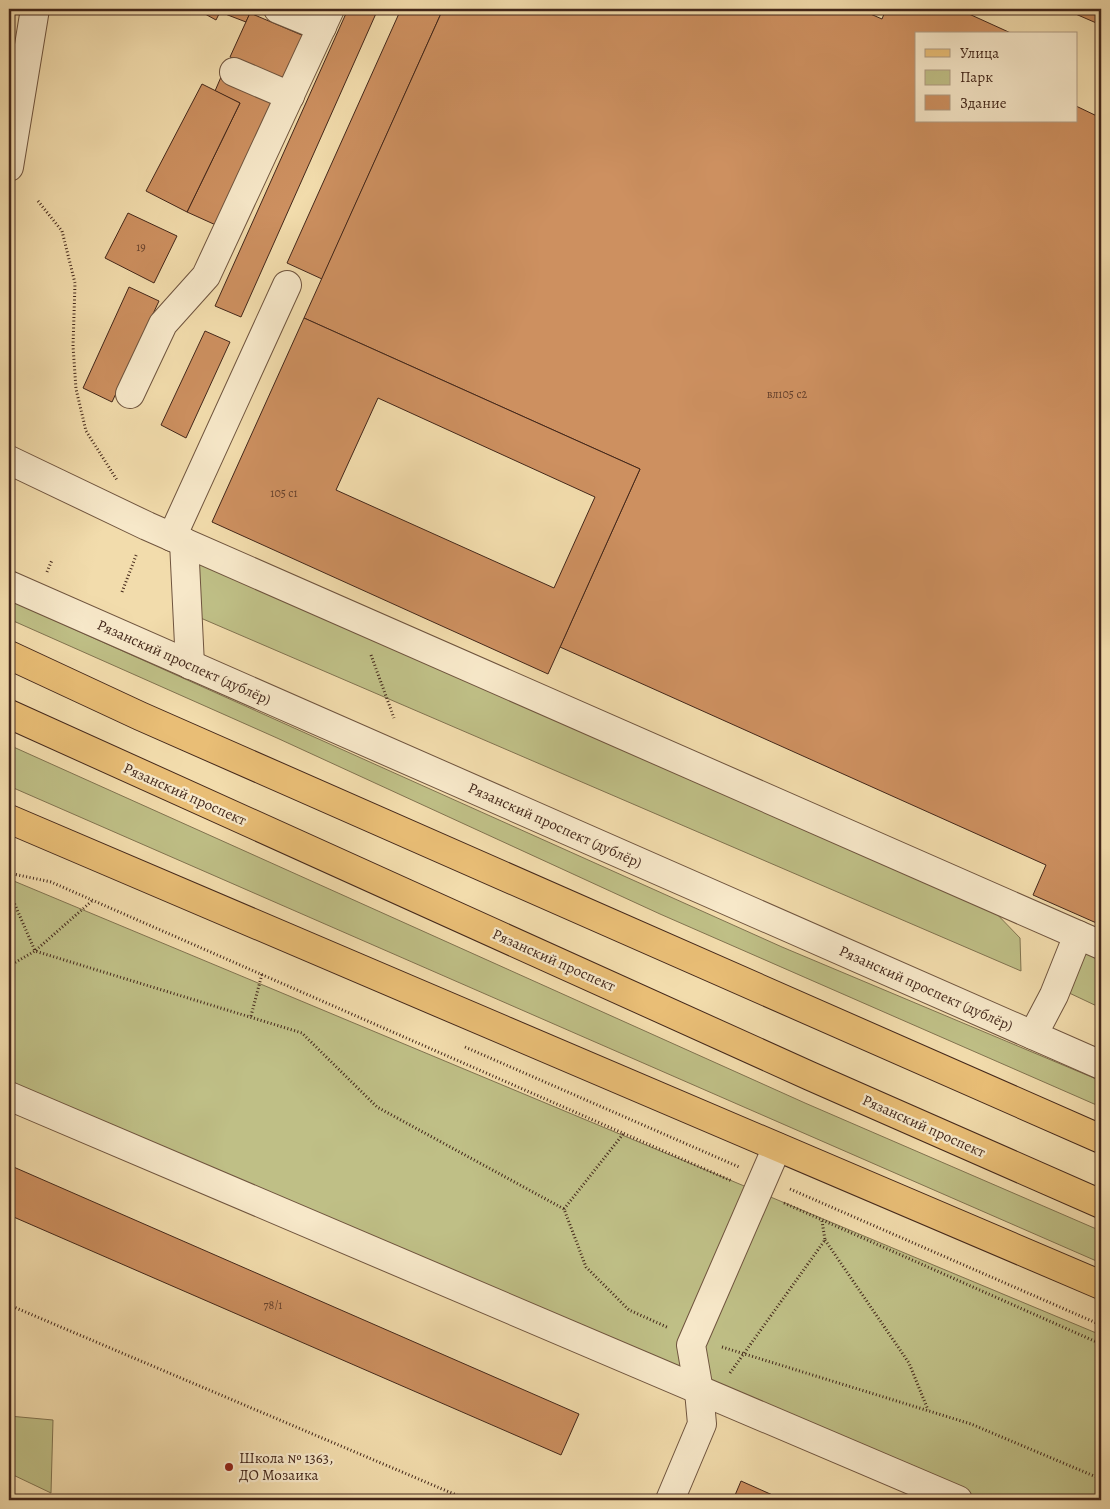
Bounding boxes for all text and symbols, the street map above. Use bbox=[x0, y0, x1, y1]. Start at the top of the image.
legend bbox=[915, 32, 1078, 122]
text: Улица bbox=[960, 43, 999, 63]
text: Парк bbox=[960, 67, 993, 87]
text: Здание bbox=[960, 93, 1007, 113]
house number: 19 bbox=[136, 239, 146, 255]
house number: вл105 с2 bbox=[767, 386, 808, 402]
house number: 105 с1 bbox=[270, 485, 298, 501]
street label: Рязанский проспект (дублёр) bbox=[94, 615, 274, 709]
street label: Рязанский проспект bbox=[120, 758, 250, 830]
street label: Рязанский проспект (дублёр) bbox=[465, 778, 645, 872]
street label: Рязанский проспект bbox=[489, 924, 619, 996]
street label: Рязанский проспект (дублёр) bbox=[836, 941, 1016, 1035]
street label: Рязанский проспект bbox=[859, 1090, 989, 1162]
house number: 78/1 bbox=[264, 1297, 282, 1313]
place label: Школа № 1363, ДО Мозаика bbox=[239, 1448, 333, 1485]
marker: Школа № 1363, ДО Мозаика bbox=[223, 1461, 235, 1473]

